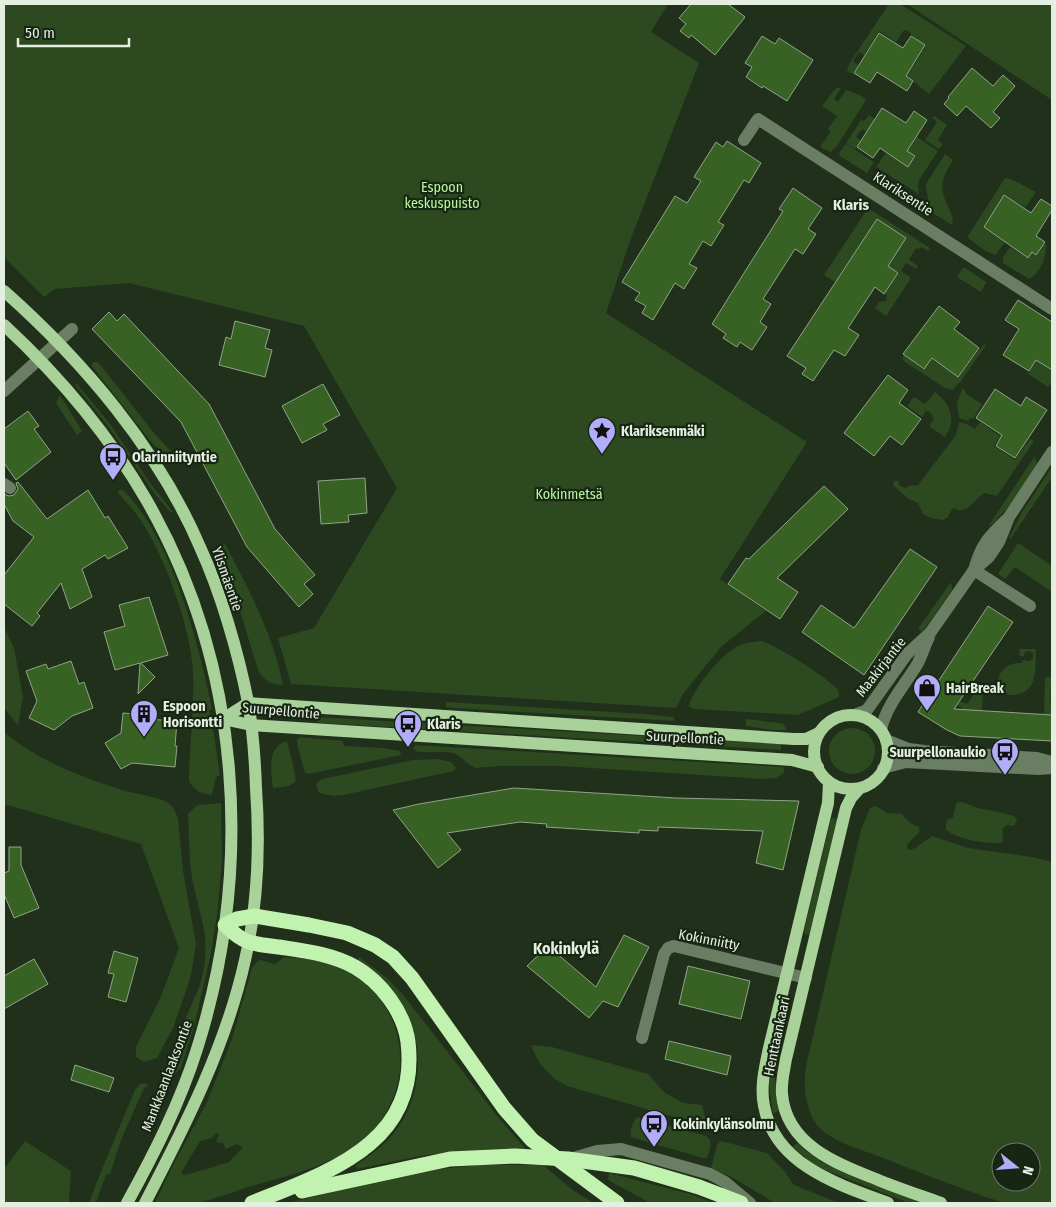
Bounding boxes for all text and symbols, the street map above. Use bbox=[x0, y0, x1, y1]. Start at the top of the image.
scale bar bbox=[18, 15, 129, 47]
text: 50 m bbox=[25, 24, 55, 42]
street label: Klariksentie bbox=[870, 168, 936, 220]
park label: Espoon keskuspuisto bbox=[404, 179, 480, 212]
district label: Klaris bbox=[833, 196, 869, 214]
place icon: Klariksenmäki bbox=[587, 416, 617, 455]
place label: Klariksenmäki bbox=[621, 423, 705, 440]
bus stop icon: Olarinniityntie bbox=[98, 442, 128, 481]
place label: Olarinniityntie bbox=[132, 449, 217, 466]
park label: Kokinmetsä bbox=[535, 486, 603, 503]
street label: Ylismäentie bbox=[208, 545, 246, 614]
street label: Maakirjantie bbox=[852, 634, 910, 700]
shop icon: HairBreak bbox=[912, 673, 942, 712]
place label: HairBreak bbox=[946, 680, 1005, 697]
place label: Espoon Horisontti bbox=[163, 698, 222, 731]
building icon: Espoon Horisontti bbox=[129, 699, 159, 738]
street label: Suurpellontie bbox=[241, 699, 321, 723]
bus stop icon: Klaris bbox=[393, 709, 423, 748]
place label: Klaris bbox=[427, 716, 461, 733]
street label: Suurpellontie bbox=[646, 727, 724, 749]
bus stop icon: Suurpellonaukio bbox=[990, 737, 1020, 776]
place label: Suurpellonaukio bbox=[890, 744, 987, 761]
street label: Kokinniitty bbox=[677, 926, 742, 954]
district label: Kokinkylä bbox=[533, 939, 599, 958]
street label: Henttaankaari bbox=[760, 994, 794, 1078]
street label: Mankkaanlaaksontie bbox=[138, 1018, 196, 1134]
bus stop icon: Kokinkylänsolmu bbox=[639, 1109, 669, 1148]
place label: Kokinkylänsolmu bbox=[673, 1116, 774, 1133]
north arrow bbox=[991, 1142, 1041, 1192]
text: N bbox=[1019, 1164, 1037, 1177]

